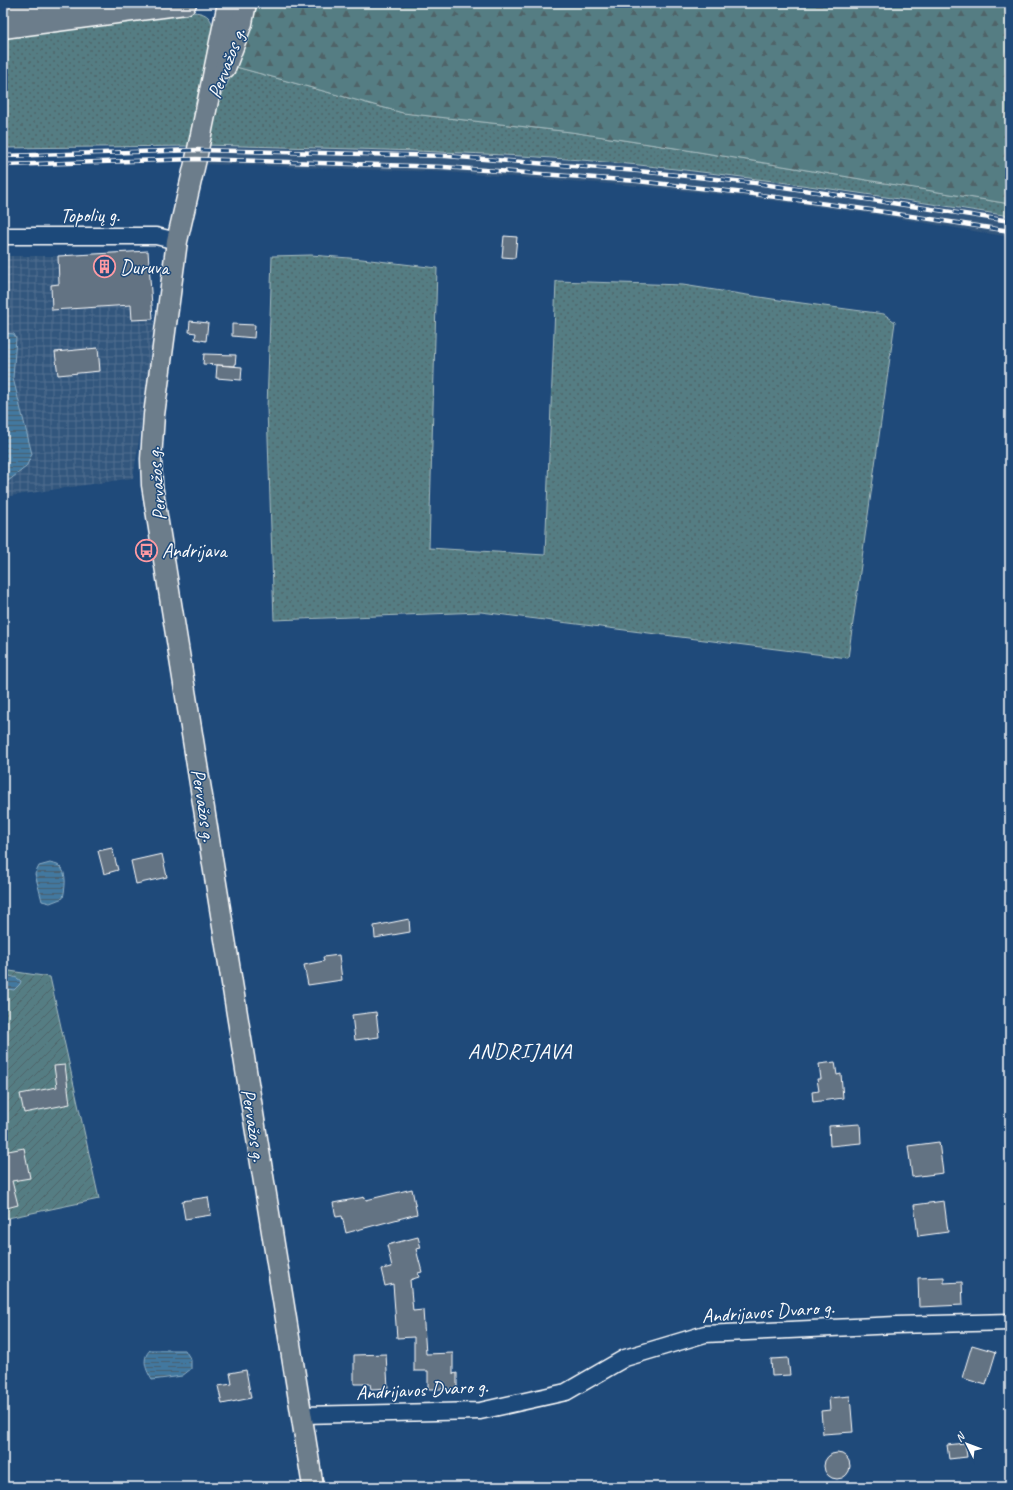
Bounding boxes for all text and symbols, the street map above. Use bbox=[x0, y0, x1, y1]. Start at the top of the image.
street label: Pervažos g. bbox=[202, 24, 251, 102]
street label: Topolių g. bbox=[60, 203, 120, 228]
building icon: Duruva bbox=[91, 254, 117, 280]
place label: Duruva bbox=[120, 255, 170, 280]
street label: Pervažos g. bbox=[141, 446, 172, 522]
bus stop icon: Andrijava bbox=[133, 537, 159, 563]
place label: Andrijava bbox=[162, 538, 228, 563]
street label: Pervažos g. bbox=[185, 767, 222, 843]
district label: ANDRIJAVA bbox=[468, 1037, 572, 1065]
street label: Pervažos g. bbox=[235, 1087, 272, 1163]
street label: Andrijavos Dvaro g. bbox=[701, 1294, 835, 1329]
street label: Andrijavos Dvaro g. bbox=[355, 1374, 489, 1405]
north arrow bbox=[947, 1424, 987, 1464]
text: N bbox=[952, 1428, 969, 1445]

